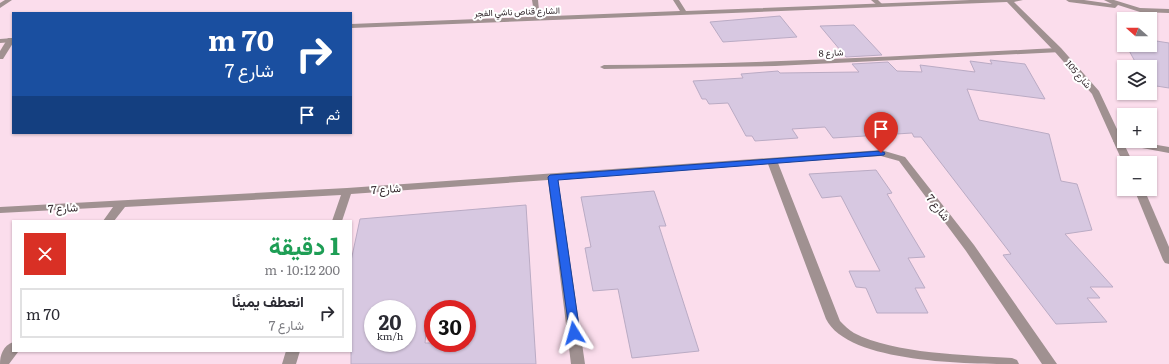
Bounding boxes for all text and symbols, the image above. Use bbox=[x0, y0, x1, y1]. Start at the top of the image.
street label: الشارع قناص ناشي الفجر bbox=[473, 3, 560, 21]
north arrow bbox=[1117, 12, 1157, 52]
map controls bbox=[1117, 12, 1157, 196]
text: 70 m bbox=[208, 18, 274, 60]
icon: right bbox=[288, 28, 340, 80]
street label: شارع 8 bbox=[818, 44, 844, 60]
text: شارع 7 bbox=[225, 56, 274, 83]
street label: شارع 105 bbox=[1063, 57, 1095, 91]
button: layers bbox=[1117, 60, 1157, 100]
text: ثم bbox=[326, 102, 340, 125]
icon: arrive bbox=[296, 104, 318, 126]
button: + bbox=[1117, 108, 1157, 148]
pin bbox=[864, 112, 898, 153]
icon: arrive bbox=[870, 118, 892, 140]
button: − bbox=[1117, 156, 1157, 196]
street label: شارع 7 bbox=[371, 179, 402, 198]
street label: شارع 7 bbox=[923, 190, 955, 225]
street label: شارع 7 bbox=[48, 198, 79, 217]
text: 1 دقيقة bbox=[269, 227, 340, 262]
button: close bbox=[24, 233, 66, 275]
text: 200 m · 10:12 bbox=[265, 260, 340, 279]
text: انعطف يمينًا bbox=[232, 289, 304, 312]
speed limit sign: 30 bbox=[424, 300, 476, 352]
text: 70 m bbox=[26, 302, 60, 325]
icon: right bbox=[316, 302, 338, 324]
text: 20 bbox=[378, 306, 402, 336]
position arrow bbox=[553, 312, 595, 354]
text: شارع 7 bbox=[269, 315, 304, 334]
text: km/h bbox=[377, 328, 403, 343]

